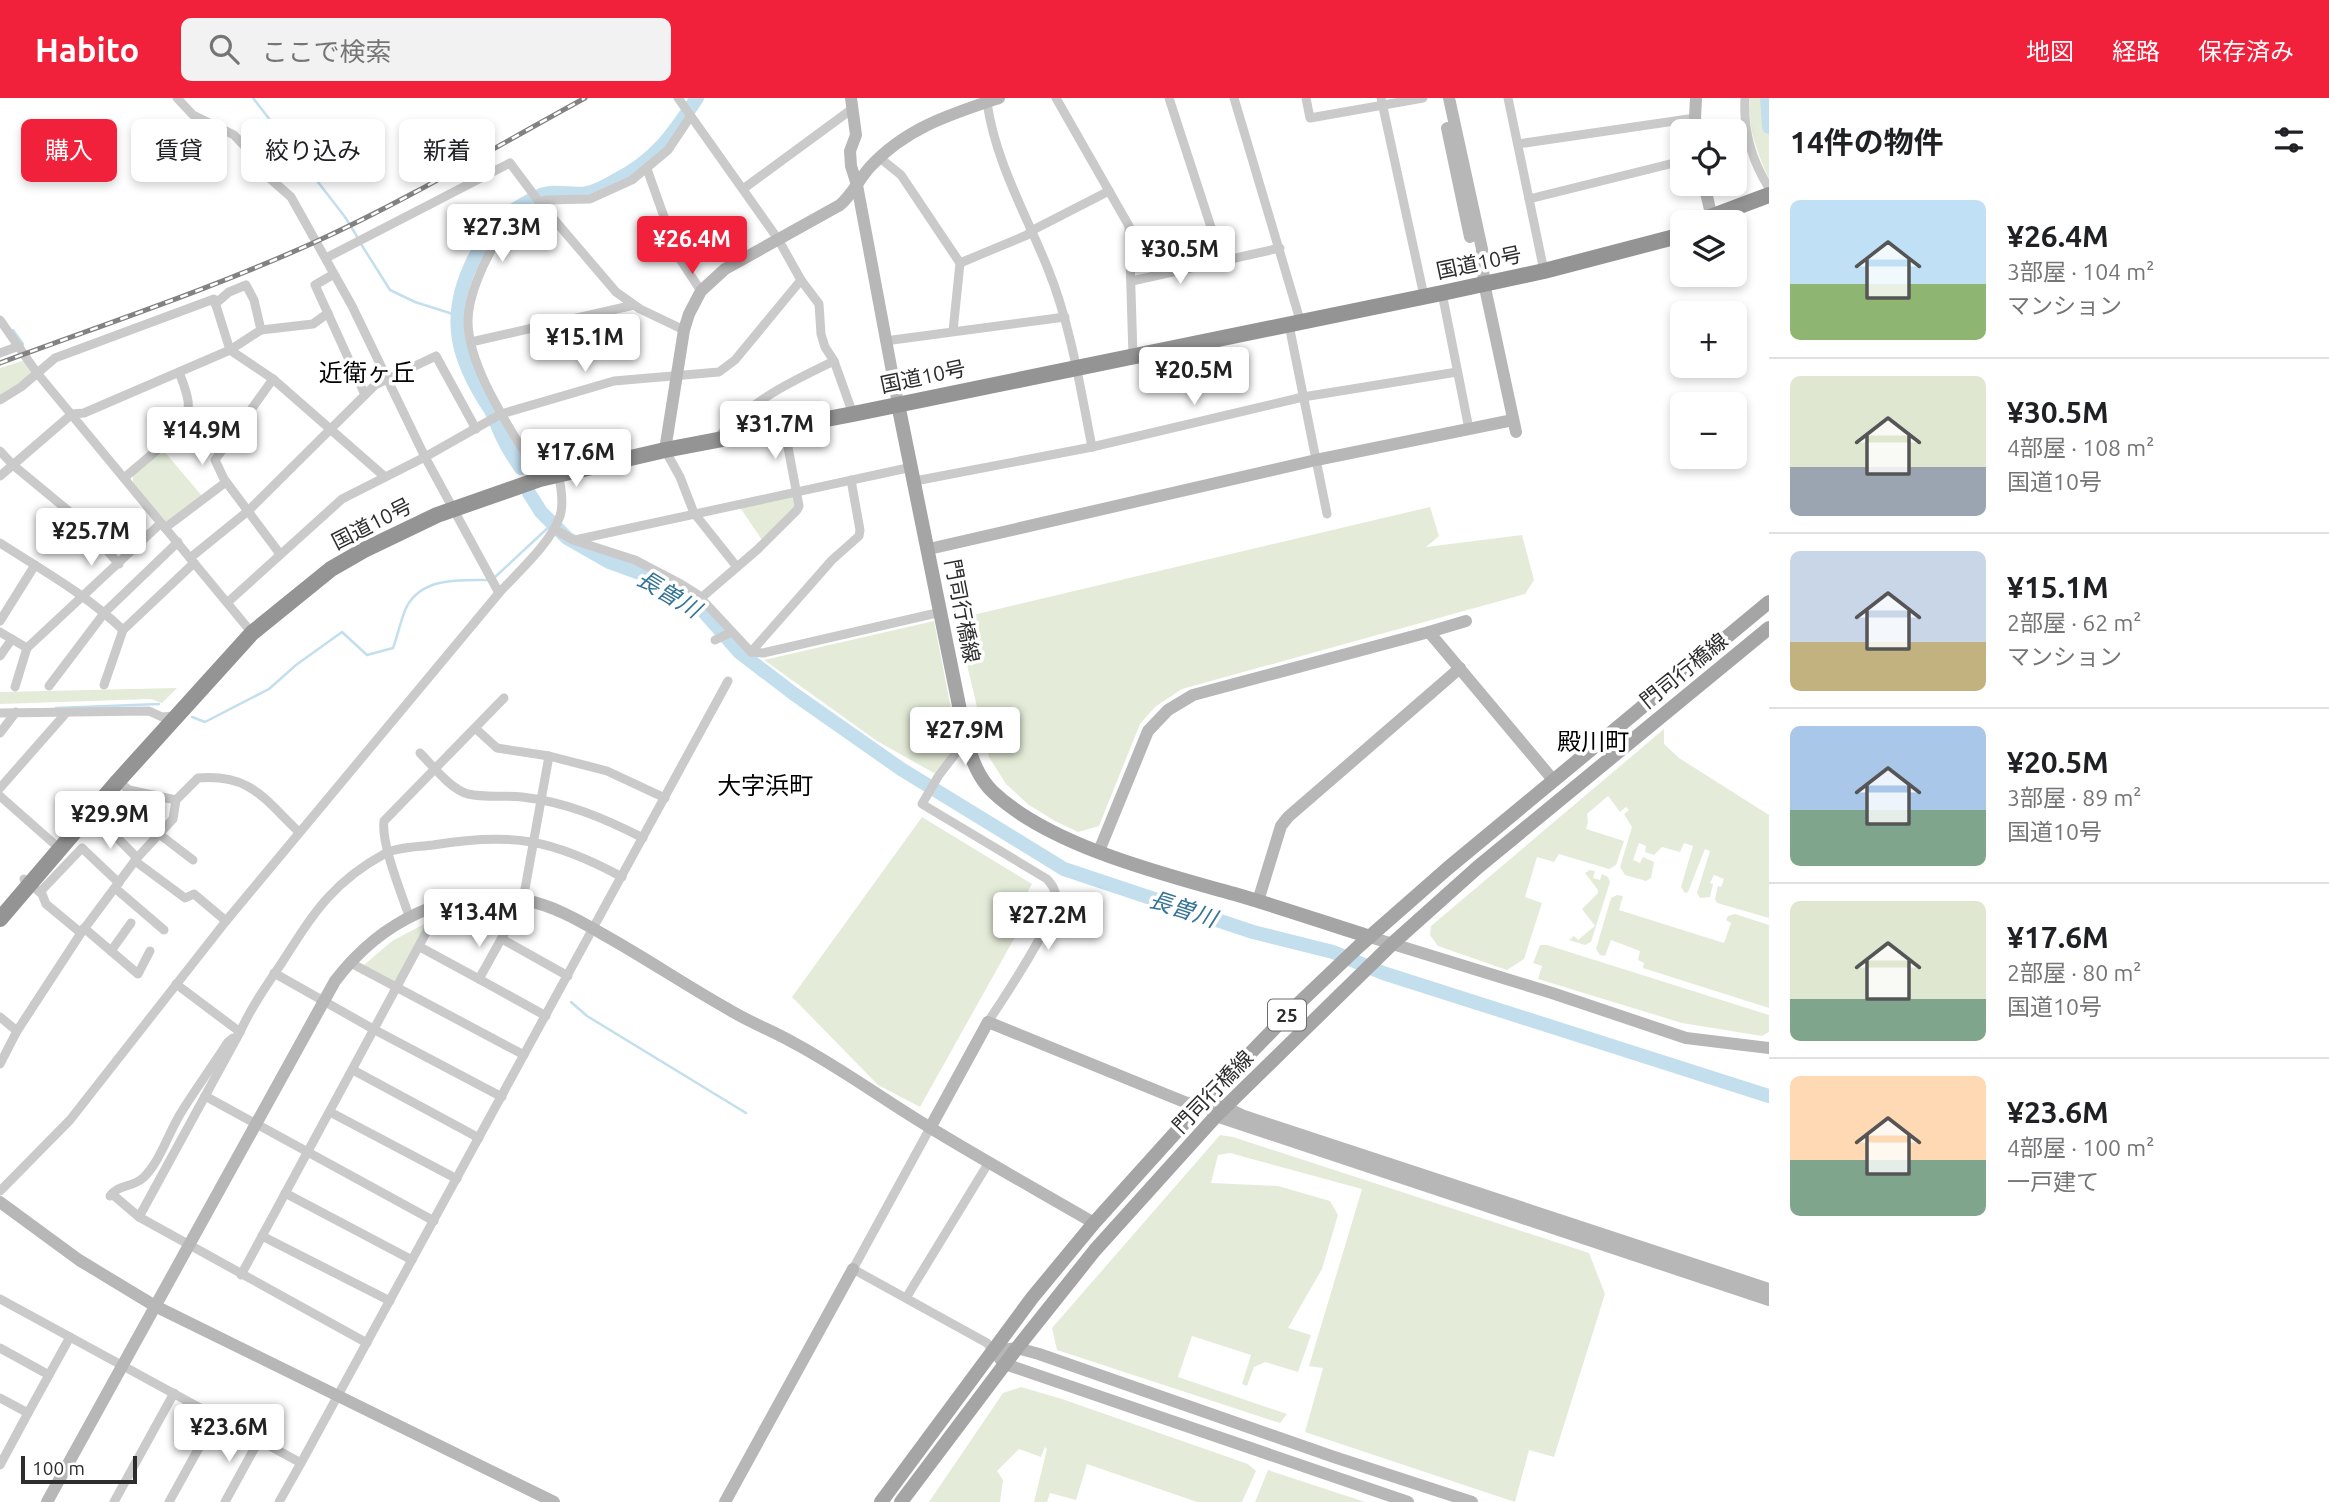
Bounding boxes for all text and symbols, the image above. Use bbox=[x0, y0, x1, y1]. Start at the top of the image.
search box bbox=[181, 18, 671, 81]
icon: search bbox=[205, 30, 243, 68]
text: Habito bbox=[35, 31, 139, 68]
text: ここで検索 bbox=[261, 37, 391, 66]
text: 地図 bbox=[2026, 38, 2074, 65]
text: 経路 bbox=[2112, 38, 2160, 65]
text: 保存済み bbox=[2198, 38, 2294, 65]
chip: 購入 bbox=[21, 119, 117, 182]
chip: 賃貸 bbox=[131, 119, 227, 182]
chip: 絞り込み bbox=[241, 119, 385, 182]
chip: 新着 bbox=[399, 119, 495, 182]
map controls bbox=[1670, 119, 1747, 469]
button: locate bbox=[1670, 119, 1747, 196]
icon: filters bbox=[2270, 121, 2308, 159]
text: 14件の物件 bbox=[1790, 125, 1944, 159]
pin: ¥27.3M bbox=[445, 204, 559, 264]
button: layers bbox=[1670, 210, 1747, 287]
text: ¥27.3M bbox=[463, 214, 541, 239]
pin: ¥26.4M bbox=[635, 216, 749, 276]
text: ¥26.4M bbox=[2007, 219, 2109, 253]
text: ¥26.4M bbox=[653, 226, 731, 251]
pin: ¥30.5M bbox=[1123, 226, 1237, 286]
icon: home bbox=[1846, 228, 1930, 312]
text: ¥30.5M bbox=[1141, 236, 1219, 261]
street label: 国道10号 bbox=[1434, 241, 1524, 283]
text: 3部屋 · 104 m² bbox=[2007, 259, 2154, 284]
text: マンション bbox=[2007, 293, 2122, 318]
button: + bbox=[1670, 301, 1747, 378]
pin: ¥15.1M bbox=[528, 314, 642, 374]
text: ¥15.1M bbox=[546, 324, 624, 349]
pin: ¥20.5M bbox=[1137, 348, 1251, 407]
street label: 国道10号 bbox=[878, 355, 968, 397]
text: ¥20.5M bbox=[1155, 357, 1233, 382]
district label: 近衛ヶ丘 bbox=[319, 359, 415, 386]
button: − bbox=[1670, 392, 1747, 469]
text: ¥30.5M bbox=[2007, 395, 2109, 429]
pin: ¥31.7M bbox=[718, 402, 832, 461]
icon: home bbox=[1846, 404, 1930, 488]
pin: ¥14.9M bbox=[145, 408, 259, 467]
text: ¥31.7M bbox=[736, 411, 814, 436]
text: ¥14.9M bbox=[163, 417, 241, 442]
pin: ¥17.6M bbox=[519, 430, 633, 489]
text: 4部屋 · 108 m² bbox=[2007, 435, 2154, 460]
text: ¥17.6M bbox=[537, 439, 615, 464]
text: 国道10号 bbox=[2007, 469, 2102, 494]
street label: 国道10号 bbox=[327, 493, 416, 553]
pin: ¥25.7M bbox=[34, 508, 148, 568]
text: ¥25.7M bbox=[52, 518, 130, 543]
street label: 門司行橋線 bbox=[941, 557, 985, 665]
water label: 長曽川 bbox=[633, 565, 708, 624]
text: ¥15.1M bbox=[2007, 570, 2109, 604]
icon: home bbox=[1846, 579, 1930, 663]
text: 2部屋 · 62 m² bbox=[2007, 610, 2141, 635]
street label: 門司行橋線 bbox=[1635, 628, 1732, 713]
text: マンション bbox=[2007, 644, 2122, 669]
pin: ¥27.9M bbox=[908, 708, 1022, 767]
text: ¥27.9M bbox=[926, 717, 1004, 742]
district label: 殿川町 bbox=[1557, 728, 1629, 755]
text: ¥20.5M bbox=[2007, 745, 2109, 779]
icon: home bbox=[1846, 754, 1930, 838]
district label: 大字浜町 bbox=[717, 772, 813, 799]
text: 3部屋 · 89 m² bbox=[2007, 785, 2141, 810]
pin: ¥29.9M bbox=[53, 792, 167, 851]
text: ¥29.9M bbox=[71, 801, 149, 826]
text: 国道10号 bbox=[2007, 819, 2102, 844]
water label: 長曽川 bbox=[1146, 886, 1223, 932]
pin: ¥13.4M bbox=[422, 890, 536, 949]
pin: ¥27.2M bbox=[991, 892, 1105, 952]
text: ¥13.4M bbox=[440, 899, 518, 924]
text: ¥27.2M bbox=[1009, 902, 1087, 927]
text: ¥17.6M bbox=[2007, 920, 2109, 954]
icon: home bbox=[1846, 929, 1930, 1013]
text: 2部屋 · 80 m² bbox=[2007, 960, 2141, 985]
text: 国道10号 bbox=[2007, 994, 2102, 1019]
road number: 25 bbox=[1268, 1000, 1306, 1030]
street label: 門司行橋線 bbox=[1167, 1045, 1257, 1137]
text: ¥23.6M bbox=[2007, 1095, 2109, 1129]
icon: home bbox=[1846, 1104, 1930, 1188]
text: 4部屋 · 100 m² bbox=[2007, 1135, 2154, 1160]
text: 一戸建て bbox=[2007, 1169, 2099, 1194]
pin: ¥23.6M bbox=[172, 1404, 286, 1464]
text: ¥23.6M bbox=[190, 1414, 268, 1439]
scale bar bbox=[21, 1453, 136, 1485]
text: 100 m bbox=[32, 1457, 85, 1479]

